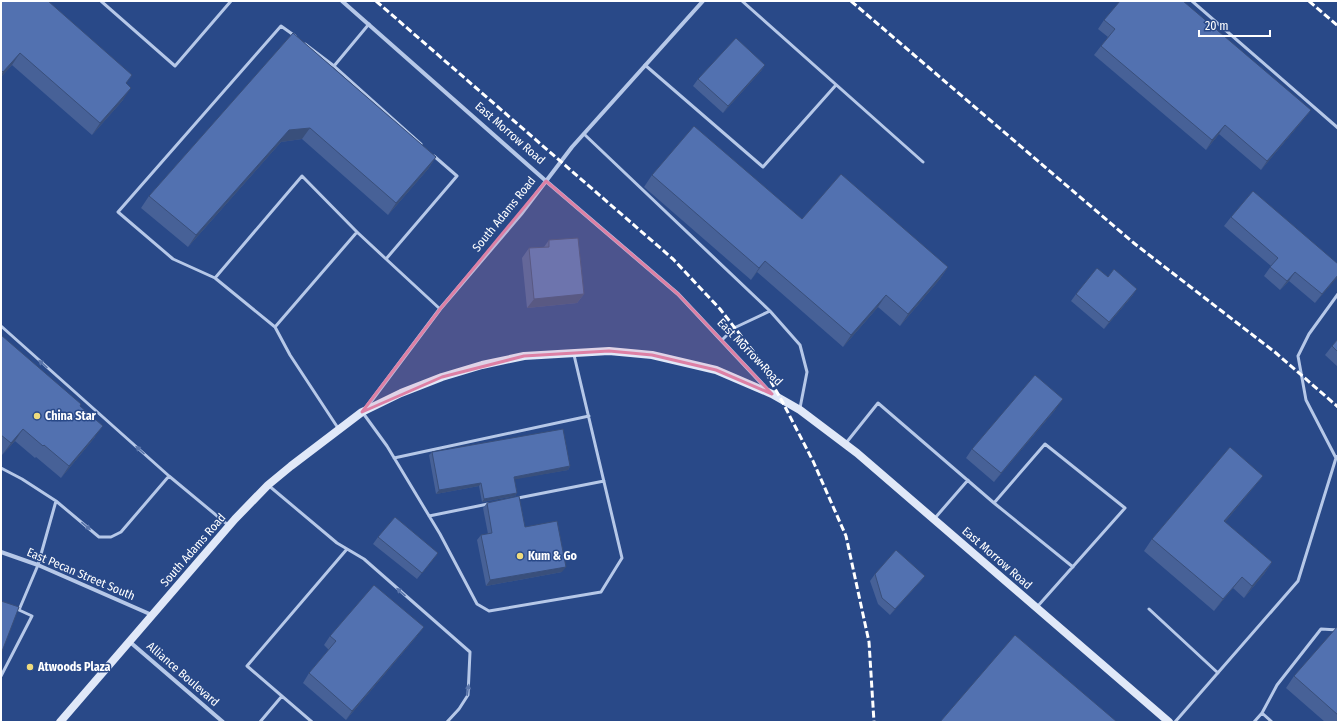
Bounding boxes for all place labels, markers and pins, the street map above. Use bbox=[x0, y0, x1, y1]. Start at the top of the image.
place label: China Star bbox=[45, 409, 97, 423]
marker: China Star bbox=[32, 411, 42, 421]
place label: Kum & Go bbox=[528, 549, 578, 563]
marker: Kum & Go bbox=[515, 551, 525, 561]
place label: Atwoods Plaza bbox=[37, 660, 111, 674]
marker: Atwoods Plaza bbox=[25, 662, 35, 672]

